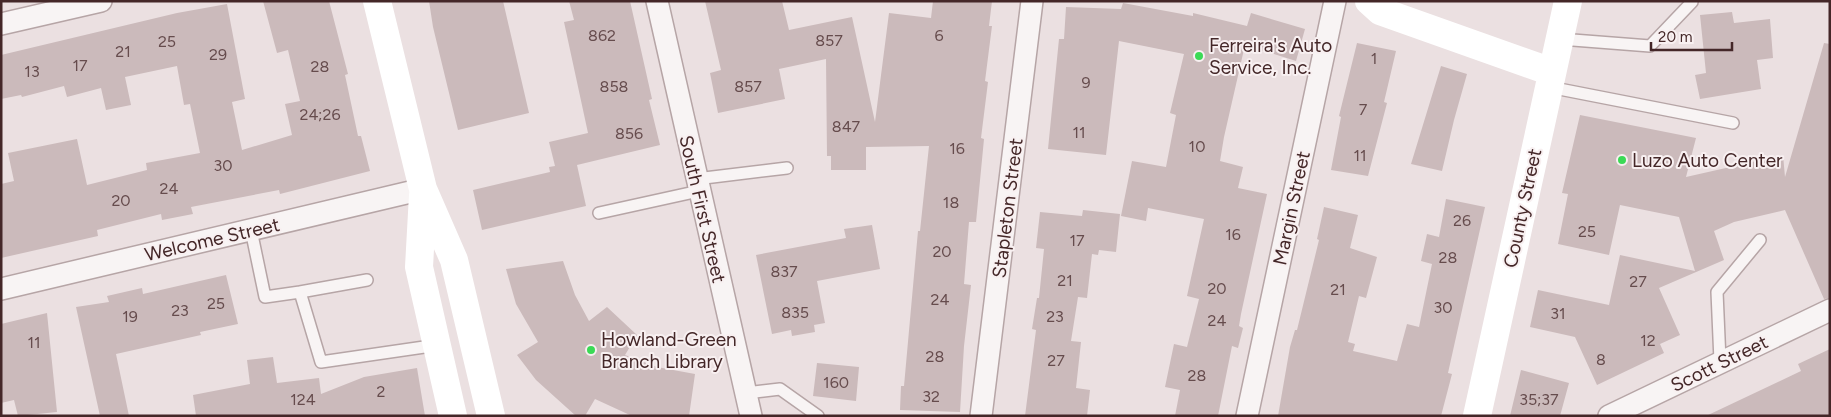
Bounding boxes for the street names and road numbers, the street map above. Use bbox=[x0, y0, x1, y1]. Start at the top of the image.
street label: South First Street bbox=[674, 133, 731, 285]
street label: Stapleton Street bbox=[987, 137, 1027, 279]
street label: County Street bbox=[1499, 147, 1546, 270]
street label: Margin Street bbox=[1268, 149, 1315, 267]
street label: Welcome Street bbox=[142, 213, 282, 266]
street label: Scott Street bbox=[1667, 330, 1772, 397]

